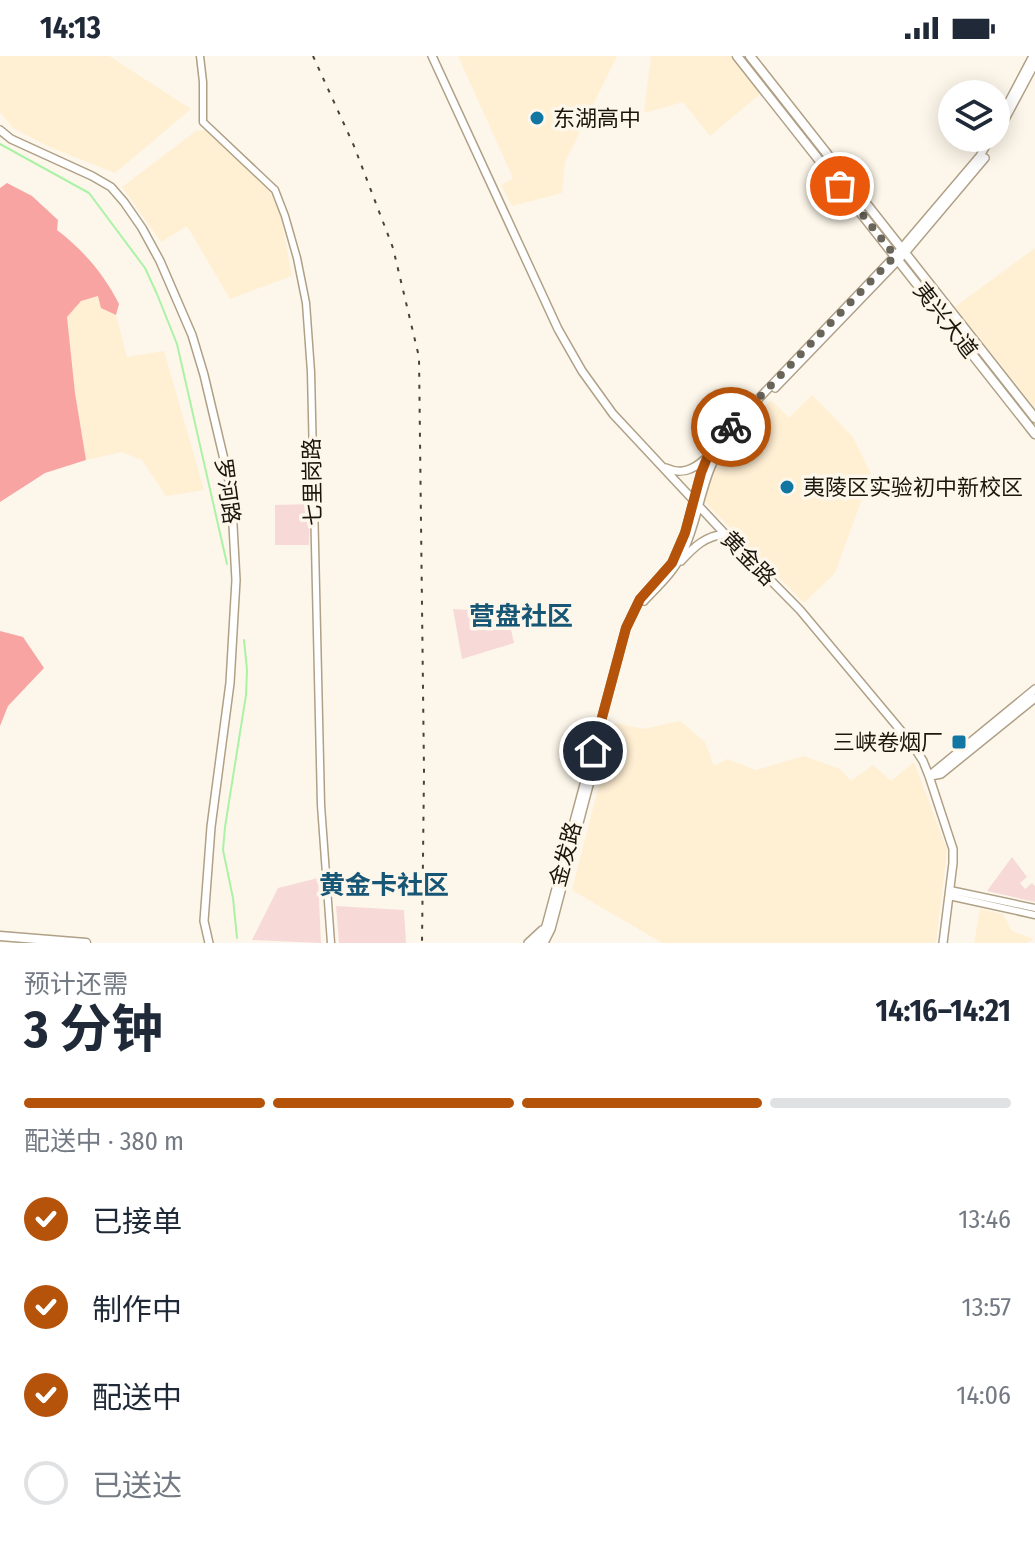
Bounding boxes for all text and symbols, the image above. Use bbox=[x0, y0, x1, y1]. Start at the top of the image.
text: 14:13 bbox=[40, 10, 101, 46]
map controls bbox=[938, 80, 1010, 152]
button: layers bbox=[938, 80, 1010, 152]
place label: 东湖高中 bbox=[553, 105, 641, 132]
marker: 东湖高中 bbox=[528, 109, 546, 127]
pin bbox=[806, 152, 874, 220]
icon: bag bbox=[818, 164, 862, 208]
street label: 夷兴大道 bbox=[908, 277, 983, 363]
courier bbox=[691, 387, 771, 467]
icon: bike bbox=[709, 405, 753, 449]
street label: 七里岗路 bbox=[298, 438, 327, 526]
street label: 罗河路 bbox=[210, 457, 245, 526]
place label: 夷陵区实验初中新校区 bbox=[803, 474, 1023, 501]
marker: 夷陵区实验初中新校区 bbox=[778, 478, 796, 496]
street label: 黄金路 bbox=[716, 525, 782, 591]
district label: 营盘社区 bbox=[469, 601, 573, 632]
pin bbox=[559, 717, 627, 785]
icon: home bbox=[571, 729, 615, 773]
place label: 三峡卷烟厂 bbox=[833, 729, 943, 756]
marker: 三峡卷烟厂 bbox=[950, 733, 968, 751]
street label: 金发路 bbox=[544, 819, 587, 890]
district label: 黄金卡社区 bbox=[319, 870, 449, 901]
text: 预计还需 bbox=[24, 969, 128, 1000]
text: 14:16–14:21 bbox=[875, 993, 1011, 1029]
text: 3 分钟 bbox=[24, 998, 163, 1061]
text: 配送中 · 380 m bbox=[24, 1126, 184, 1157]
icon: check bbox=[24, 1197, 68, 1241]
text: 已接单 bbox=[92, 1204, 182, 1240]
text: 13:46 bbox=[958, 1204, 1011, 1235]
icon: check bbox=[24, 1285, 68, 1329]
text: 制作中 bbox=[92, 1292, 182, 1328]
text: 13:57 bbox=[962, 1292, 1011, 1323]
icon: check bbox=[24, 1373, 68, 1417]
text: 配送中 bbox=[92, 1380, 182, 1416]
text: 14:06 bbox=[956, 1380, 1011, 1411]
text: 已送达 bbox=[92, 1468, 182, 1504]

